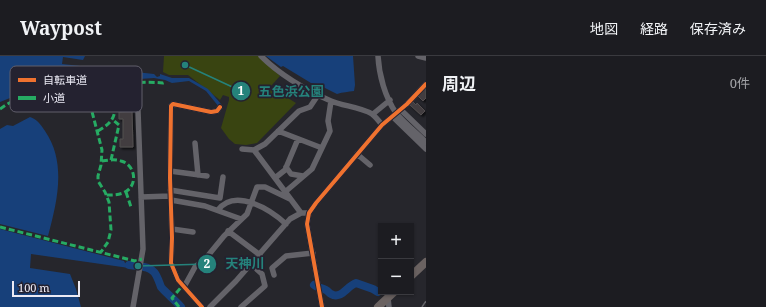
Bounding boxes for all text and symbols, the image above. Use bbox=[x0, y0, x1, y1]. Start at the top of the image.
text: Waypost bbox=[20, 15, 102, 41]
text: 地図 bbox=[590, 19, 618, 38]
text: 経路 bbox=[640, 19, 668, 38]
text: 保存済み bbox=[690, 19, 746, 38]
legend bbox=[10, 66, 142, 112]
text: 自転車道 bbox=[43, 72, 87, 87]
text: 周辺 bbox=[442, 72, 476, 95]
text: 0件 bbox=[730, 74, 750, 92]
callout: 五色浜公園 bbox=[231, 79, 332, 104]
text: 1 bbox=[238, 82, 245, 99]
text: 五色浜公園 bbox=[258, 82, 324, 100]
text: 小道 bbox=[43, 90, 65, 105]
map controls bbox=[378, 223, 414, 295]
button: + bbox=[378, 223, 414, 259]
callout: 天神川 bbox=[197, 251, 272, 276]
text: 天神川 bbox=[225, 254, 265, 272]
text: 2 bbox=[204, 255, 211, 272]
button: − bbox=[378, 259, 414, 295]
scale bar bbox=[12, 279, 80, 298]
text: 100 m bbox=[18, 280, 50, 295]

